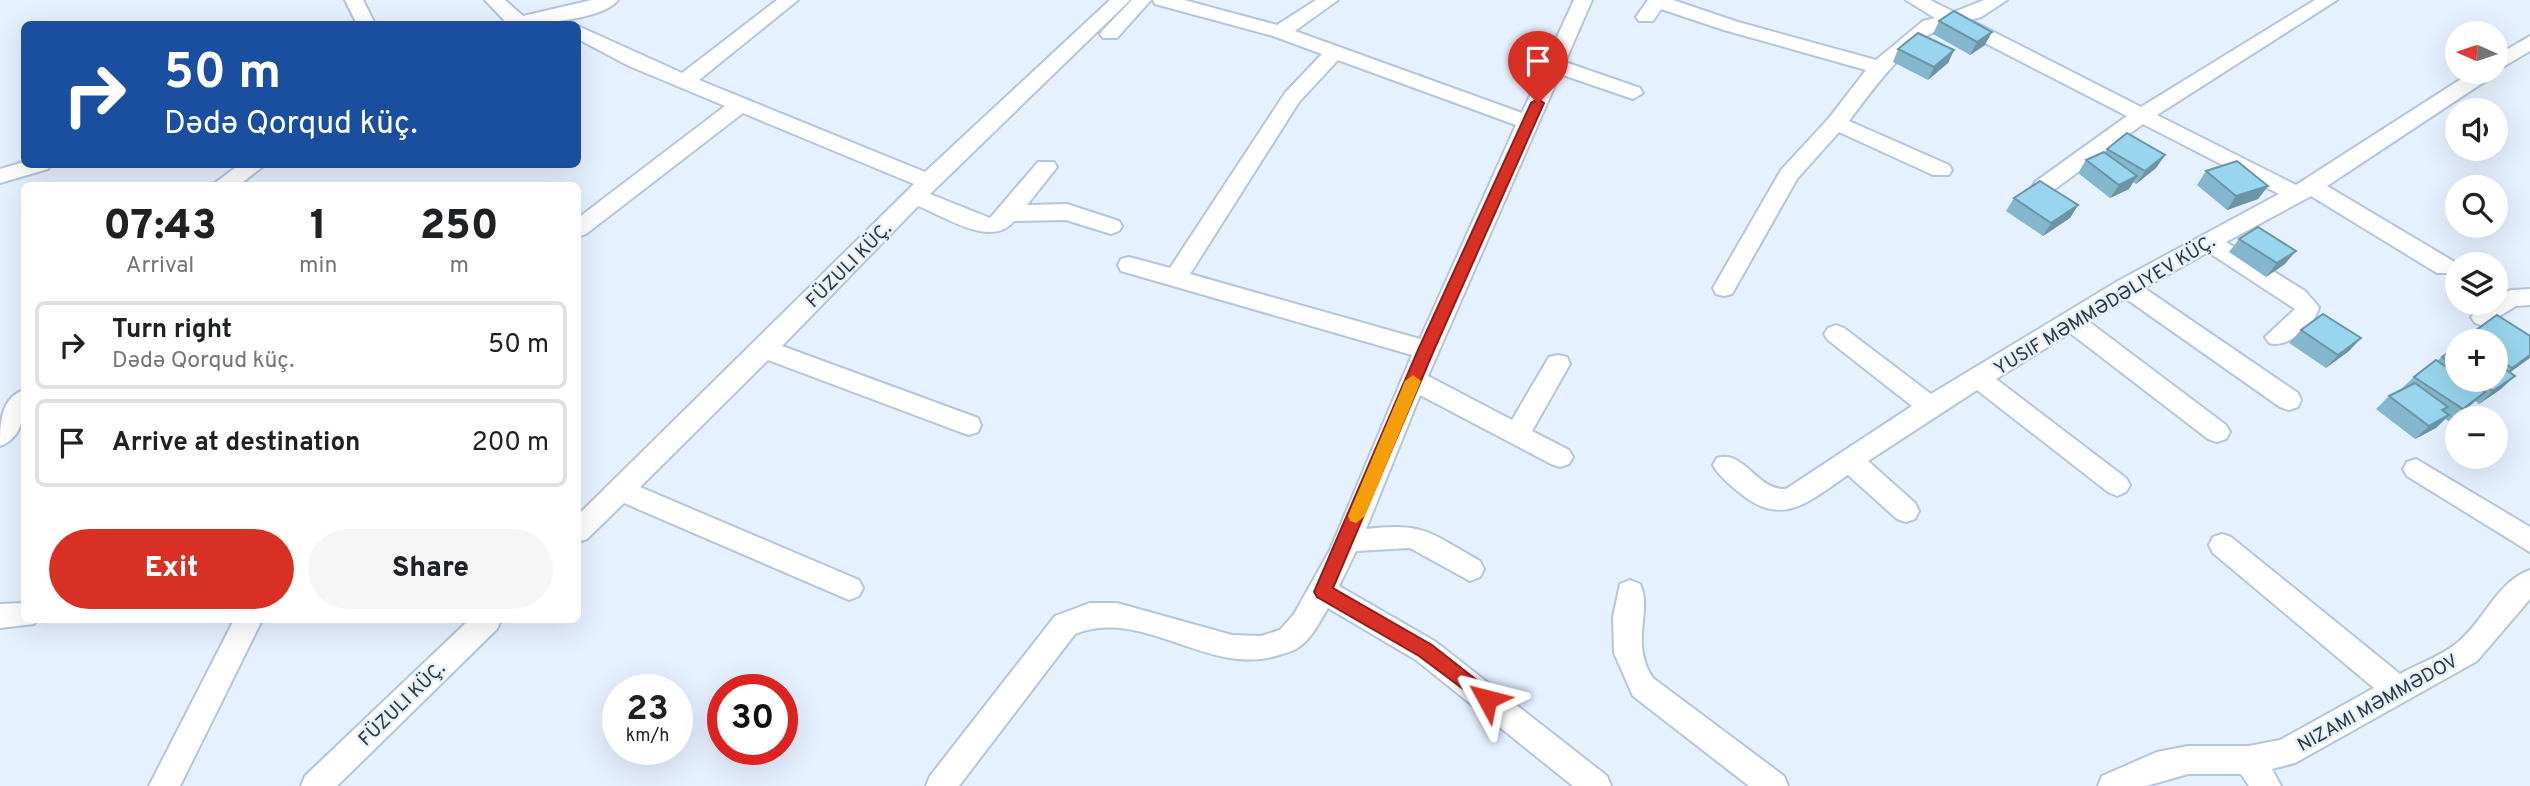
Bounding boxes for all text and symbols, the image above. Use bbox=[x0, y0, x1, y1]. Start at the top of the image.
north arrow bbox=[2445, 21, 2508, 84]
map controls bbox=[2445, 21, 2508, 469]
pin bbox=[1508, 31, 1568, 103]
icon: arrive bbox=[1519, 42, 1557, 80]
text: 50 m bbox=[164, 44, 281, 106]
icon: right bbox=[49, 49, 140, 140]
button: sound bbox=[2445, 98, 2508, 161]
text: Dədə Qorqud küç. bbox=[164, 105, 418, 145]
button: search bbox=[2445, 175, 2508, 238]
text: 07:43 bbox=[103, 201, 217, 254]
text: 1 bbox=[310, 201, 327, 254]
text: 250 bbox=[420, 201, 499, 254]
street label: FÜZULI KÜÇ. bbox=[801, 217, 897, 313]
street label: YUSIF MƏMMƏDƏLIYEV KÜÇ. bbox=[1990, 229, 2220, 381]
text: Arrival bbox=[126, 252, 194, 281]
text: min bbox=[299, 252, 337, 281]
text: m bbox=[449, 252, 469, 281]
button: layers bbox=[2445, 252, 2508, 315]
text: Turn right bbox=[112, 314, 232, 347]
icon: right bbox=[53, 326, 91, 364]
text: 50 m bbox=[488, 329, 549, 362]
button: + bbox=[2445, 329, 2508, 392]
text: Dədə Qorqud küç. bbox=[112, 347, 294, 376]
button: − bbox=[2445, 406, 2508, 469]
icon: arrive bbox=[53, 424, 91, 462]
text: Arrive at destination bbox=[112, 427, 360, 460]
text: 200 m bbox=[472, 427, 549, 460]
button: Exit bbox=[49, 529, 294, 609]
button: Share bbox=[308, 529, 553, 609]
street label: NIZAMI MƏMMƏDOV bbox=[2293, 650, 2462, 758]
street label: FÜZULI KÜÇ. bbox=[353, 656, 451, 752]
position arrow bbox=[1450, 662, 1524, 736]
speed limit sign: 30 bbox=[707, 674, 798, 765]
text: 23 bbox=[626, 688, 669, 732]
text: km/h bbox=[626, 725, 669, 748]

